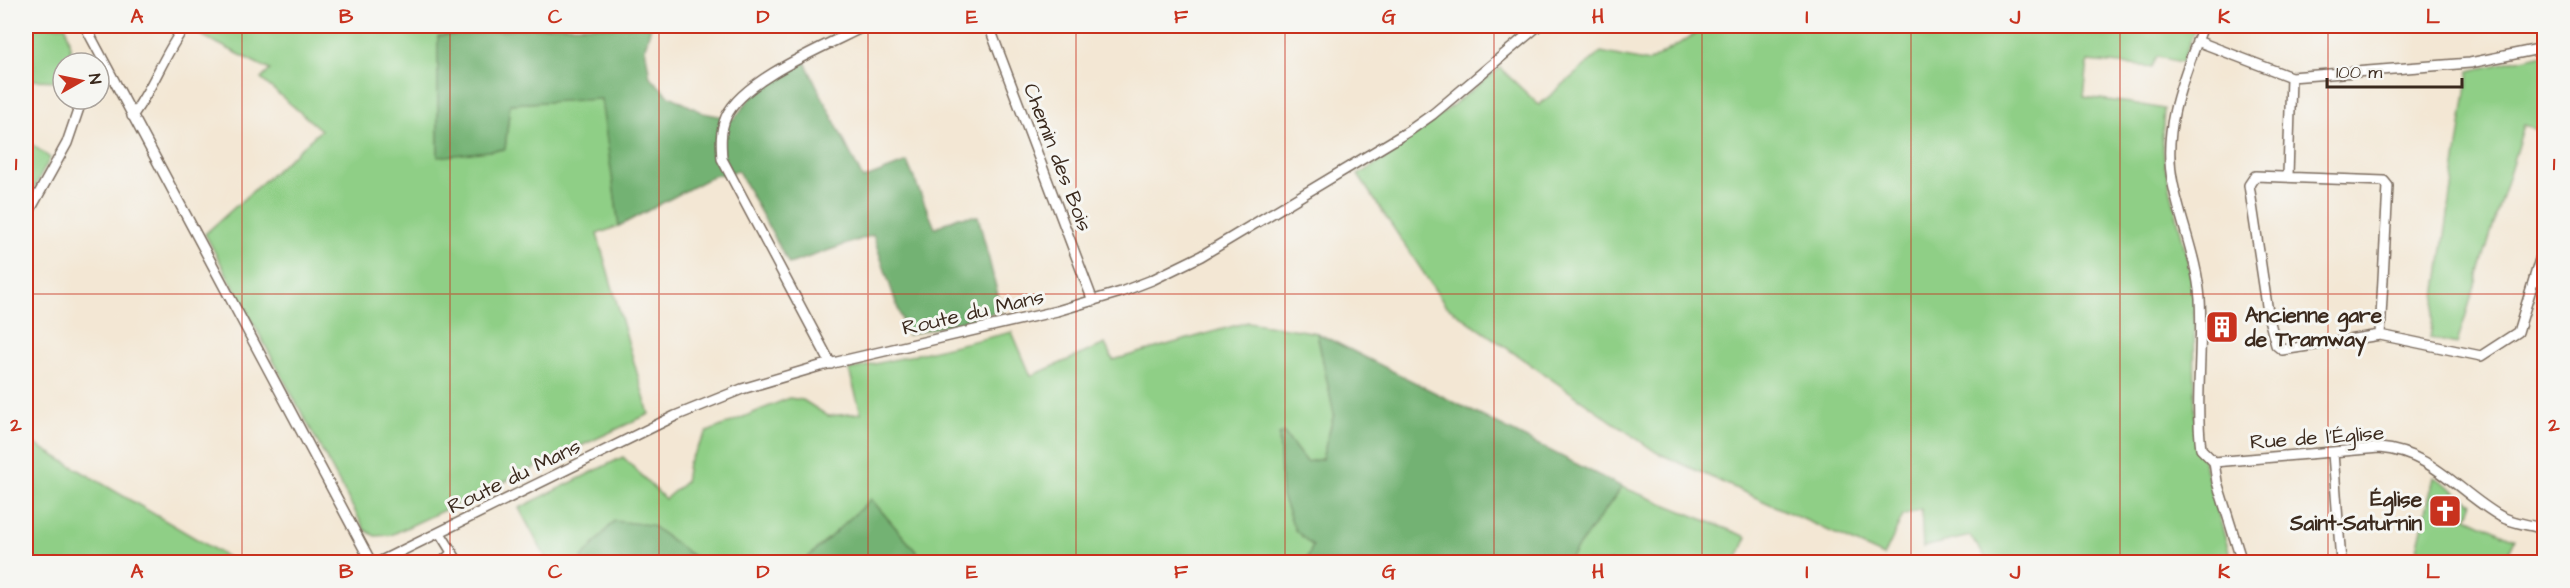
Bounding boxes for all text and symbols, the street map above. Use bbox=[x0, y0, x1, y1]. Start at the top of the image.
text: A bbox=[131, 3, 144, 31]
text: B bbox=[339, 3, 354, 31]
text: C bbox=[548, 3, 563, 31]
text: D bbox=[757, 3, 770, 31]
text: E bbox=[966, 3, 978, 31]
text: F bbox=[1174, 3, 1189, 31]
text: G bbox=[1382, 3, 1396, 31]
text: H bbox=[1592, 3, 1604, 31]
text: I bbox=[1805, 3, 1809, 31]
text: J bbox=[2009, 3, 2021, 31]
text: K bbox=[2218, 3, 2231, 31]
text: L bbox=[2426, 3, 2440, 31]
north arrow bbox=[51, 51, 111, 111]
scale bar bbox=[2327, 51, 2462, 89]
text: 100 m bbox=[2336, 60, 2382, 85]
text: N bbox=[83, 72, 106, 85]
street label: Chemin des Bois bbox=[1016, 79, 1099, 235]
text: 1 bbox=[15, 150, 18, 178]
text: 1 bbox=[2553, 150, 2556, 178]
street label: Route du Mans bbox=[899, 282, 1047, 343]
place label: Ancienne gare de Tramway bbox=[2244, 301, 2383, 357]
building icon: Ancienne gare de Tramway bbox=[2204, 309, 2240, 345]
text: 2 bbox=[9, 411, 22, 439]
text: 2 bbox=[2547, 411, 2560, 439]
street label: Rue de l'Église bbox=[2249, 418, 2385, 459]
street label: Route du Mans bbox=[443, 432, 586, 521]
place label: Église Saint-Saturnin bbox=[2289, 485, 2423, 538]
church icon: Église Saint-Saturnin bbox=[2427, 493, 2463, 529]
text: A bbox=[131, 558, 144, 586]
text: B bbox=[339, 558, 354, 586]
text: C bbox=[548, 558, 563, 586]
text: D bbox=[757, 558, 770, 586]
text: E bbox=[966, 558, 978, 586]
text: F bbox=[1174, 558, 1189, 586]
text: G bbox=[1382, 558, 1396, 586]
text: H bbox=[1592, 558, 1604, 586]
text: I bbox=[1805, 558, 1809, 586]
text: J bbox=[2009, 558, 2021, 586]
text: K bbox=[2218, 558, 2231, 586]
text: L bbox=[2426, 558, 2440, 586]

